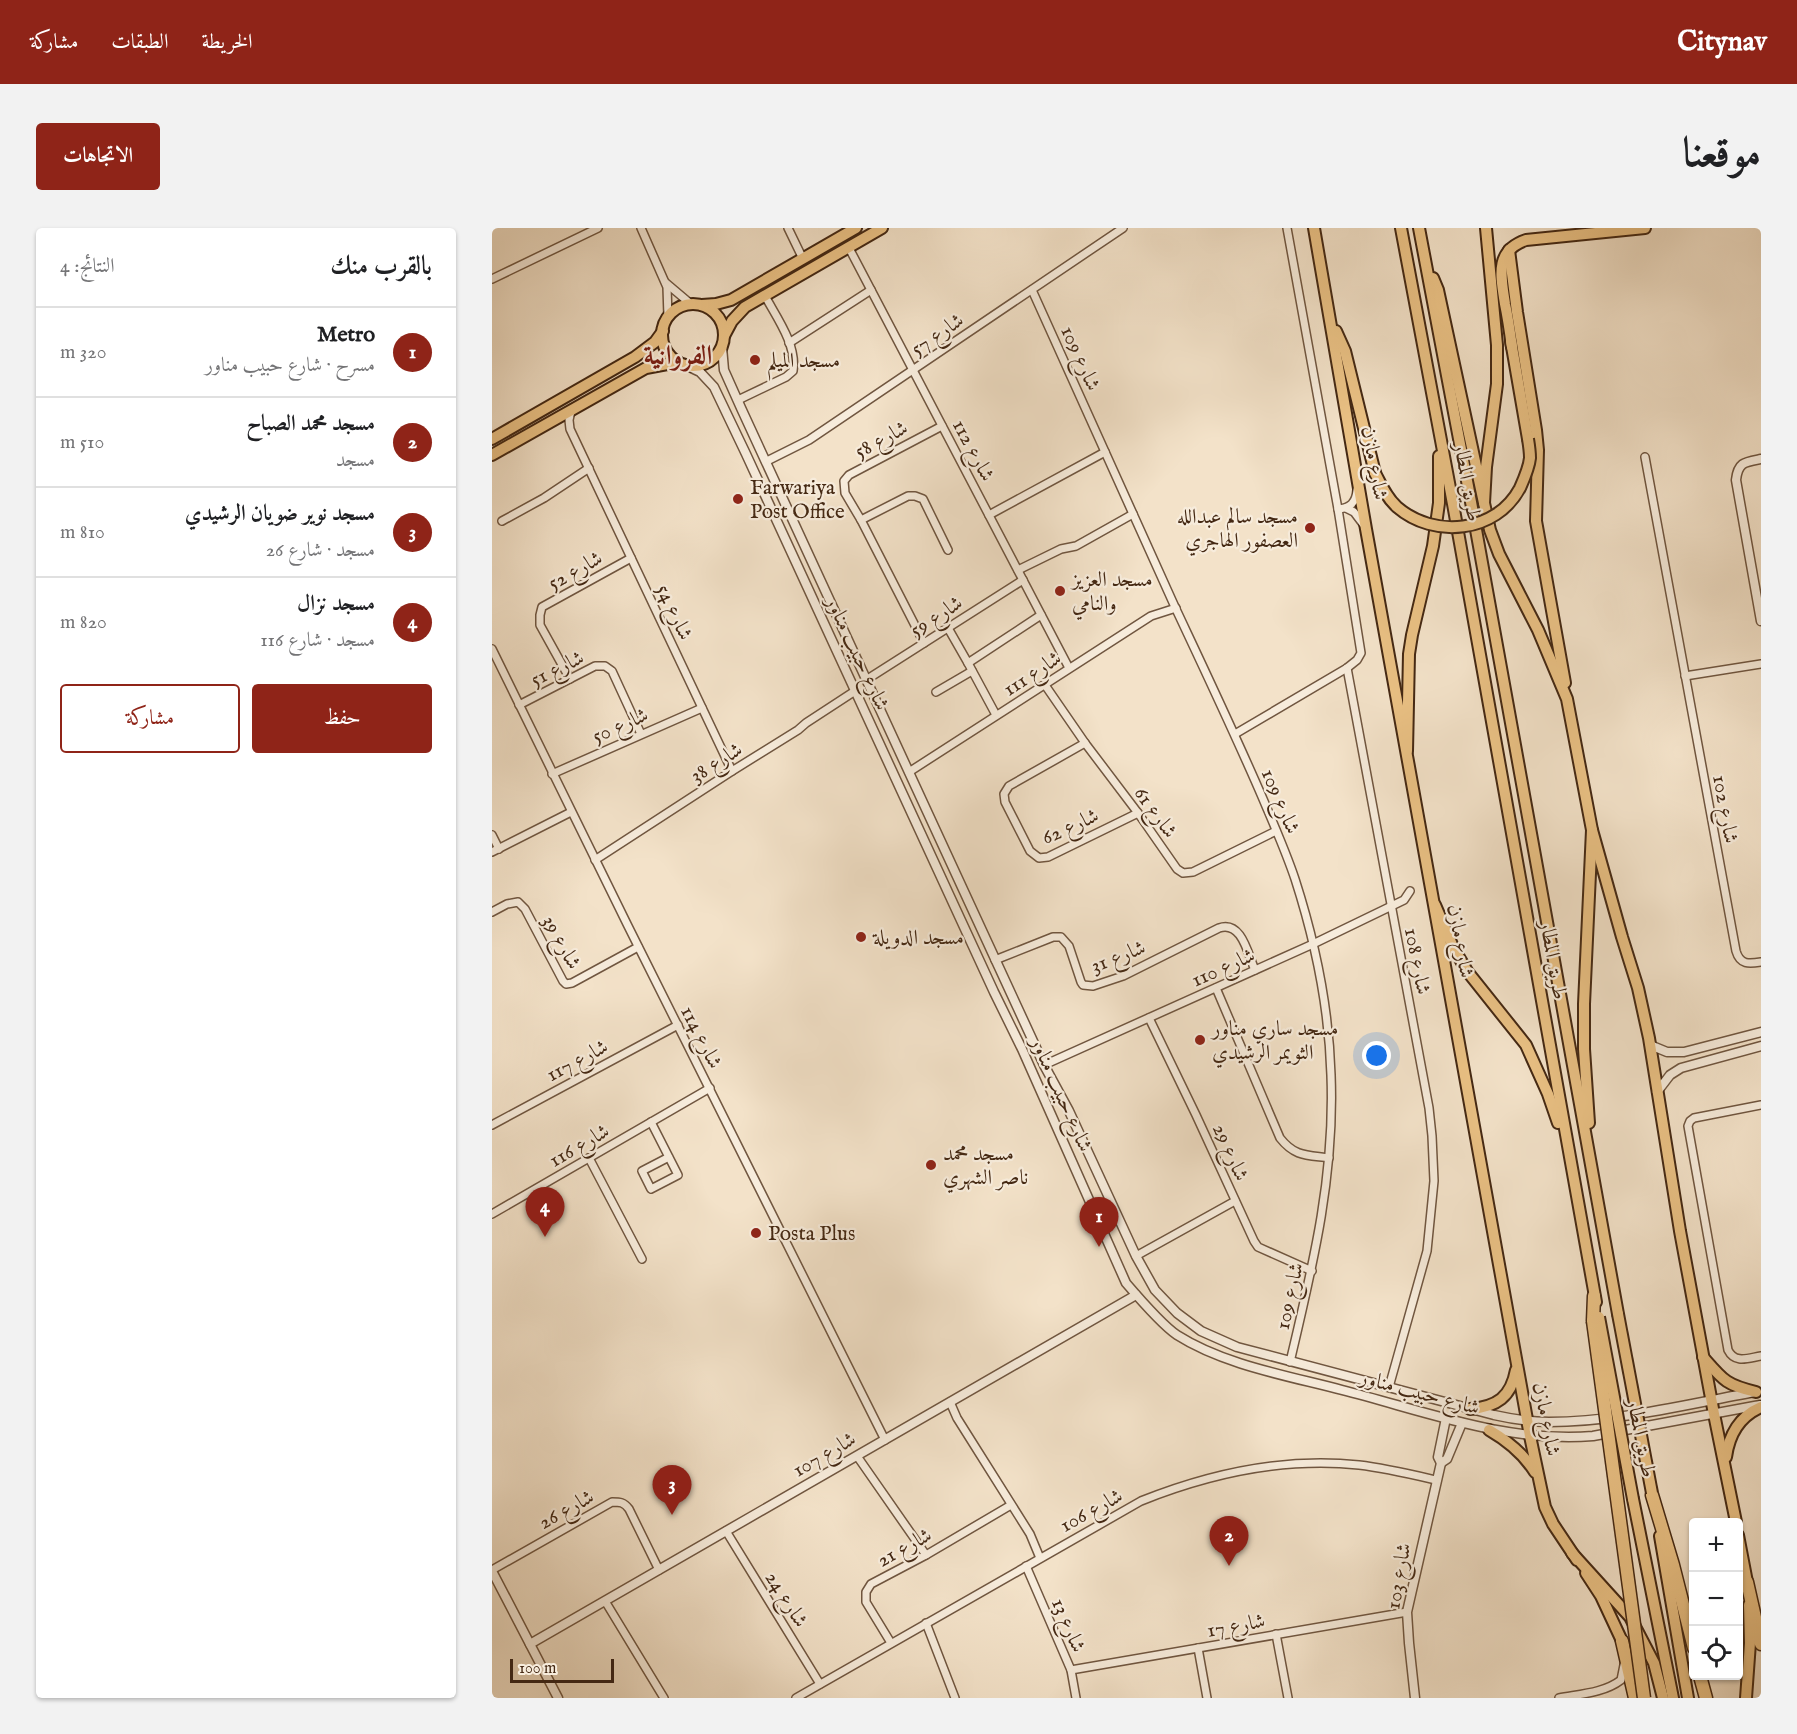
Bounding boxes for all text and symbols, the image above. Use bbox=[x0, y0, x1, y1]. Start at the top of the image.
text: Citynav bbox=[1677, 25, 1767, 60]
text: مشاركة bbox=[30, 29, 78, 56]
text: الطبقات bbox=[111, 29, 168, 56]
text: الخريطة bbox=[201, 29, 253, 56]
button: الاتجاهات bbox=[36, 123, 160, 190]
text: موقعنا bbox=[1683, 128, 1761, 181]
text: بالقرب منك bbox=[330, 250, 432, 283]
text: النتائج: 4 bbox=[60, 254, 115, 279]
street label: شارع 57 bbox=[906, 308, 971, 365]
text: Metro bbox=[317, 321, 375, 349]
street label: شارع 109 bbox=[1051, 322, 1106, 397]
text: 320 m bbox=[60, 340, 107, 365]
text: 1 bbox=[409, 340, 416, 365]
district label: الفروانية bbox=[644, 340, 712, 374]
place label: مسجد الميلم bbox=[767, 348, 840, 381]
text: مسرح · شارع حبيب مناور bbox=[205, 353, 375, 378]
marker: مسجد الميلم bbox=[748, 353, 762, 367]
text: مسجد محمد الصباح bbox=[246, 410, 375, 438]
street label: شارع 58 bbox=[850, 415, 915, 468]
street label: شارع 112 bbox=[942, 415, 1000, 488]
street label: شارع مازن bbox=[1351, 424, 1393, 503]
text: 510 m bbox=[60, 430, 104, 455]
text: 2 bbox=[408, 430, 417, 455]
street label: طريق المطار bbox=[1446, 439, 1487, 524]
text: مسجد bbox=[336, 448, 375, 473]
place label: Farwariya Post Office bbox=[750, 475, 845, 526]
marker: Farwariya Post Office bbox=[731, 492, 745, 506]
text: مسجد نوير ضويان الرشيدي bbox=[185, 500, 375, 528]
place label: مسجد سالم عبدالله العصفور الهاجري bbox=[1177, 504, 1298, 556]
text: 810 m bbox=[60, 520, 105, 545]
text: 3 bbox=[409, 520, 416, 545]
marker: مسجد سالم عبدالله العصفور الهاجري bbox=[1303, 521, 1317, 535]
text: مسجد · شارع 26 bbox=[266, 538, 375, 563]
street label: شارع 52 bbox=[544, 545, 609, 600]
place label: مسجد العزيز والنامي bbox=[1070, 567, 1153, 620]
street label: شارع 54 bbox=[646, 580, 698, 646]
marker: مسجد العزيز والنامي bbox=[1053, 584, 1067, 598]
text: مسجد نزال bbox=[297, 590, 375, 618]
street label: شارع حبيب مناور bbox=[815, 590, 895, 716]
street label: شارع 59 bbox=[905, 590, 970, 647]
text: 820 m bbox=[60, 610, 107, 635]
text: 4 bbox=[408, 610, 417, 635]
text: مسجد · شارع 116 bbox=[260, 628, 375, 653]
street label: شارع 51 bbox=[526, 645, 590, 697]
street label: شارع 111 bbox=[998, 645, 1069, 706]
button: مشاركة bbox=[60, 684, 240, 753]
button: حفظ bbox=[252, 684, 432, 753]
street label: شارع 50 bbox=[588, 702, 654, 753]
street label: شارع 38 bbox=[685, 737, 750, 792]
street label: شارع 109 bbox=[1251, 765, 1305, 839]
street label: شارع 102 bbox=[1702, 773, 1744, 846]
street label: شارع 61 bbox=[1125, 782, 1183, 846]
street label: شارع 62 bbox=[1038, 803, 1105, 855]
street label: شارع مازن bbox=[1437, 902, 1479, 981]
street label: شارع 39 bbox=[532, 911, 587, 976]
street label: طريق المطار bbox=[1532, 917, 1573, 1002]
place label: مسجد الدويلة bbox=[872, 925, 964, 952]
street label: شارع 108 bbox=[1394, 926, 1436, 997]
marker: مسجد الدويلة bbox=[854, 930, 868, 944]
street label: شارع 31 bbox=[1087, 935, 1151, 983]
street label: شارع 110 bbox=[1188, 942, 1261, 997]
street label: شارع 114 bbox=[671, 1002, 728, 1075]
place label: مسجد ساري مناور الثويمر الرشيدي bbox=[1210, 1016, 1338, 1068]
street label: شارع حبيب مناور bbox=[1020, 1031, 1098, 1158]
marker: مسجد ساري مناور الثويمر الرشيدي bbox=[1193, 1033, 1207, 1047]
street label: شارع 117 bbox=[542, 1034, 615, 1092]
your location bbox=[1362, 1041, 1391, 1070]
street label: شارع 116 bbox=[545, 1118, 616, 1177]
street label: شارع 29 bbox=[1202, 1120, 1254, 1187]
place label: مسجد محمد ناصر الشهري bbox=[943, 1141, 1028, 1193]
marker: مسجد محمد ناصر الشهري bbox=[924, 1158, 938, 1172]
pin: 4 bbox=[526, 1188, 564, 1237]
pin: 1 bbox=[1080, 1198, 1118, 1247]
place label: Posta Plus bbox=[768, 1221, 855, 1248]
marker: Posta Plus bbox=[749, 1226, 763, 1240]
street label: شارع 109 bbox=[1270, 1260, 1314, 1333]
street label: شارع حبيب مناور bbox=[1354, 1364, 1483, 1425]
street label: شارع مازن bbox=[1522, 1380, 1566, 1459]
street label: طريق المطار bbox=[1619, 1395, 1661, 1480]
street label: شارع 107 bbox=[788, 1426, 863, 1487]
pin: 3 bbox=[652, 1466, 692, 1515]
street label: شارع 106 bbox=[1055, 1483, 1129, 1542]
street label: شارع 26 bbox=[534, 1484, 601, 1539]
pin: 2 bbox=[1210, 1516, 1248, 1566]
map controls bbox=[1689, 1518, 1743, 1680]
button: + bbox=[1689, 1518, 1743, 1572]
street label: شارع 21 bbox=[872, 1522, 938, 1577]
street label: شارع 103 bbox=[1380, 1541, 1422, 1612]
street label: شارع 24 bbox=[756, 1567, 813, 1634]
button: − bbox=[1689, 1572, 1743, 1626]
street label: شارع 13 bbox=[1041, 1594, 1091, 1658]
street label: شارع 17 bbox=[1205, 1608, 1268, 1648]
button: locate bbox=[1689, 1626, 1743, 1680]
scale bar bbox=[510, 1656, 614, 1684]
text: 100 m bbox=[519, 1659, 556, 1679]

